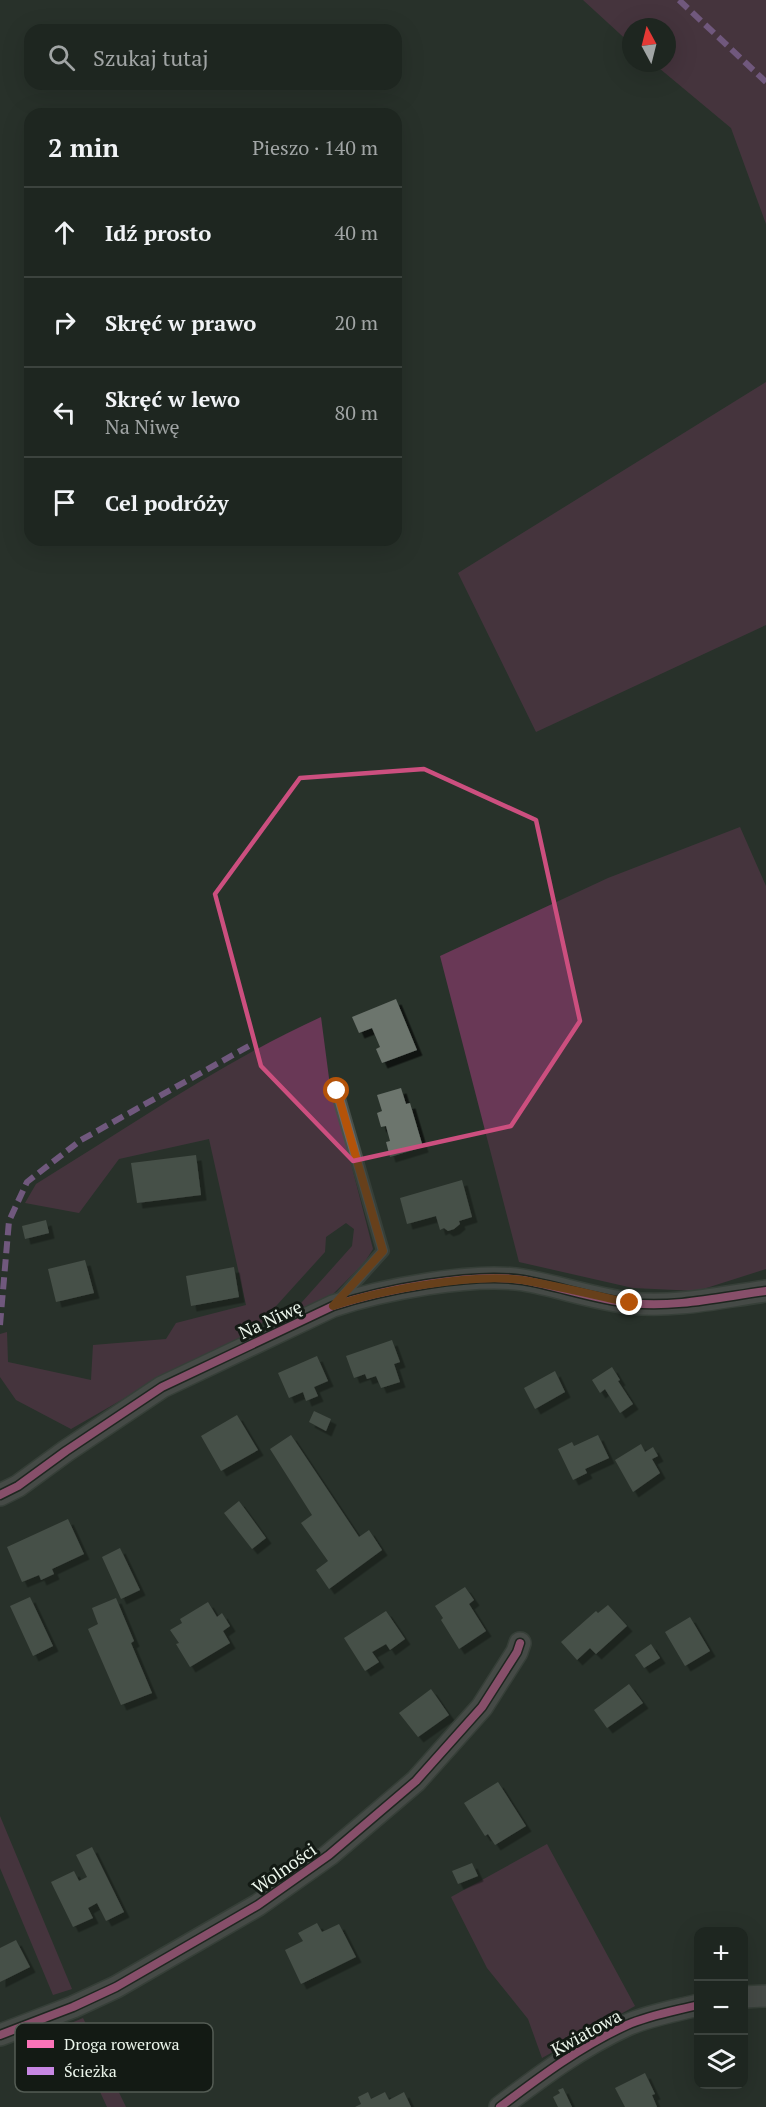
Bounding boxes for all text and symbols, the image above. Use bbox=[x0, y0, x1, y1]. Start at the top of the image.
north arrow bbox=[622, 18, 676, 72]
search box bbox=[24, 24, 402, 90]
icon: search bbox=[45, 41, 78, 74]
text: Szukaj tutaj bbox=[93, 43, 209, 72]
text: 2 min bbox=[48, 130, 119, 164]
text: Pieszo · 140 m bbox=[252, 134, 378, 161]
icon: ahead bbox=[48, 216, 81, 249]
text: Idź prosto bbox=[105, 218, 211, 247]
text: 40 m bbox=[335, 219, 378, 246]
icon: right bbox=[48, 306, 81, 339]
text: Skręć w prawo bbox=[105, 308, 256, 337]
text: 20 m bbox=[335, 309, 378, 336]
text: Skręć w lewo bbox=[105, 384, 240, 413]
icon: left bbox=[48, 396, 81, 429]
text: 80 m bbox=[335, 399, 378, 426]
text: Na Niwę bbox=[105, 413, 180, 440]
icon: arrive bbox=[48, 486, 81, 519]
text: Cel podróży bbox=[105, 488, 229, 517]
route start bbox=[323, 1077, 349, 1103]
route end bbox=[616, 1289, 642, 1315]
street label: Na Niwę bbox=[234, 1294, 306, 1344]
street label: Wolności bbox=[247, 1837, 321, 1899]
map controls bbox=[694, 1927, 748, 2089]
button: + bbox=[694, 1927, 748, 1981]
button: − bbox=[694, 1981, 748, 2035]
street label: Kwiatowa bbox=[547, 2003, 625, 2061]
legend bbox=[15, 2023, 213, 2092]
text: Droga rowerowa bbox=[64, 2033, 180, 2055]
button: layers bbox=[694, 2035, 748, 2089]
text: Ścieżka bbox=[64, 2060, 117, 2082]

